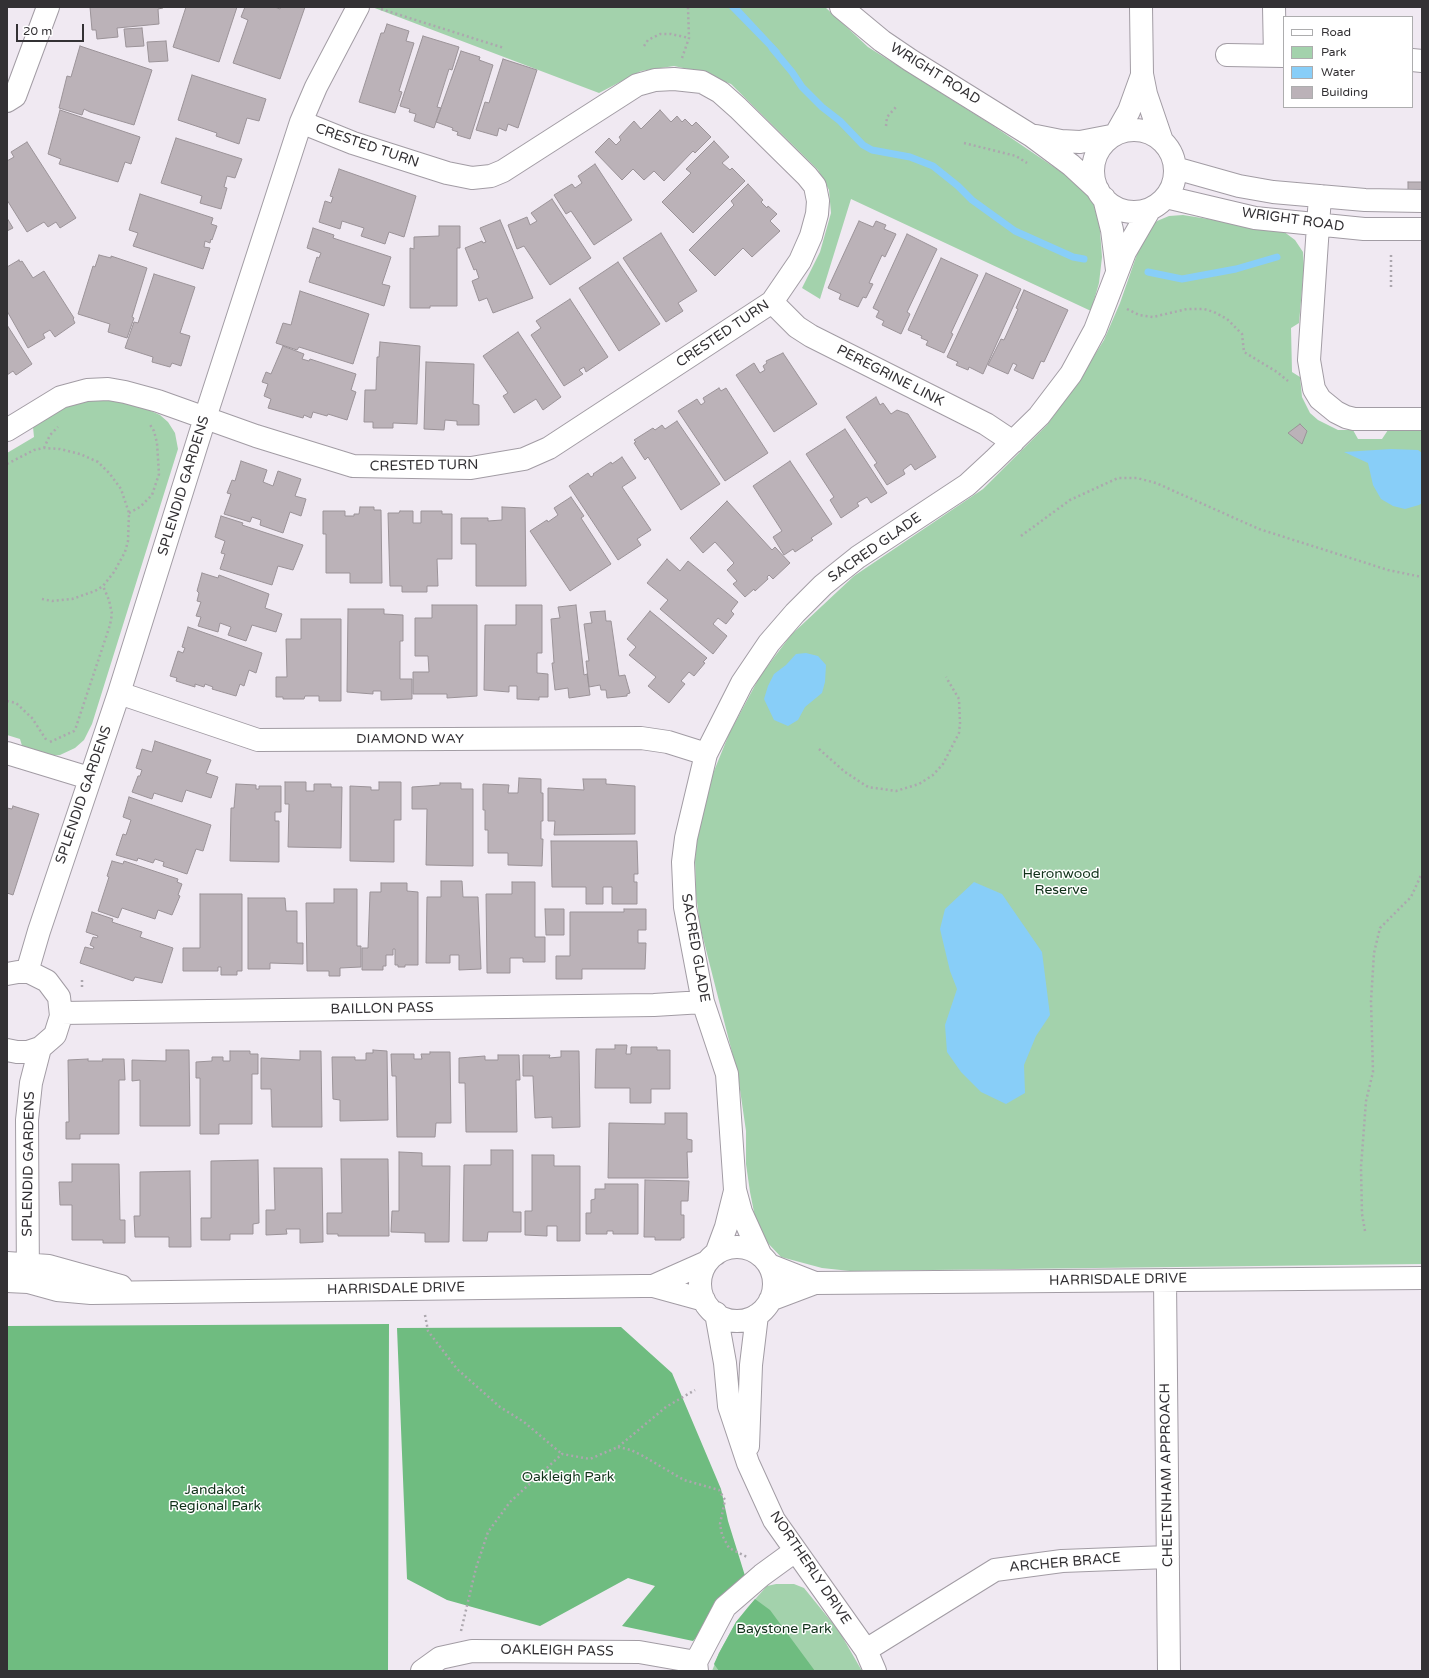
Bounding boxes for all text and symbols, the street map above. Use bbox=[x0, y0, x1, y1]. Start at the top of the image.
scale bar bbox=[18, 16, 86, 42]
legend bbox=[1283, 16, 1413, 108]
text: 20 m bbox=[23, 24, 52, 38]
text: Road bbox=[1321, 25, 1351, 39]
street label: WRIGHT ROAD bbox=[887, 39, 983, 109]
text: Park bbox=[1321, 45, 1347, 59]
text: Water bbox=[1321, 65, 1355, 79]
text: Building bbox=[1321, 85, 1368, 99]
street label: CRESTED TURN bbox=[313, 120, 421, 172]
street label: WRIGHT ROAD bbox=[1241, 204, 1345, 236]
street label: CRESTED TURN bbox=[673, 297, 773, 371]
street label: PEREGRINE LINK bbox=[834, 342, 946, 410]
street label: SPLENDID GARDENS bbox=[155, 414, 213, 558]
street label: CRESTED TURN bbox=[370, 457, 478, 475]
street label: SACRED GLADE bbox=[825, 510, 925, 586]
street label: SPLENDID GARDENS bbox=[52, 724, 116, 866]
street label: DIAMOND WAY bbox=[356, 731, 464, 747]
park label: Heronwood Reserve bbox=[1022, 866, 1100, 898]
street label: SACRED GLADE bbox=[677, 892, 713, 1004]
street label: BAILLON PASS bbox=[330, 1000, 434, 1018]
street label: SPLENDID GARDENS bbox=[19, 1091, 39, 1237]
street label: HARRISDALE DRIVE bbox=[1049, 1270, 1187, 1290]
street label: HARRISDALE DRIVE bbox=[327, 1279, 465, 1299]
street label: CHELTENHAM APPROACH bbox=[1157, 1383, 1177, 1567]
park label: Oakleigh Park bbox=[522, 1469, 614, 1485]
park label: Jandakot Regional Park bbox=[169, 1482, 261, 1514]
street label: NORTHERLY DRIVE bbox=[766, 1508, 854, 1628]
street label: ARCHER BRACE bbox=[1009, 1550, 1121, 1576]
park label: Baystone Park bbox=[736, 1621, 832, 1637]
street label: OAKLEIGH PASS bbox=[500, 1642, 614, 1660]

